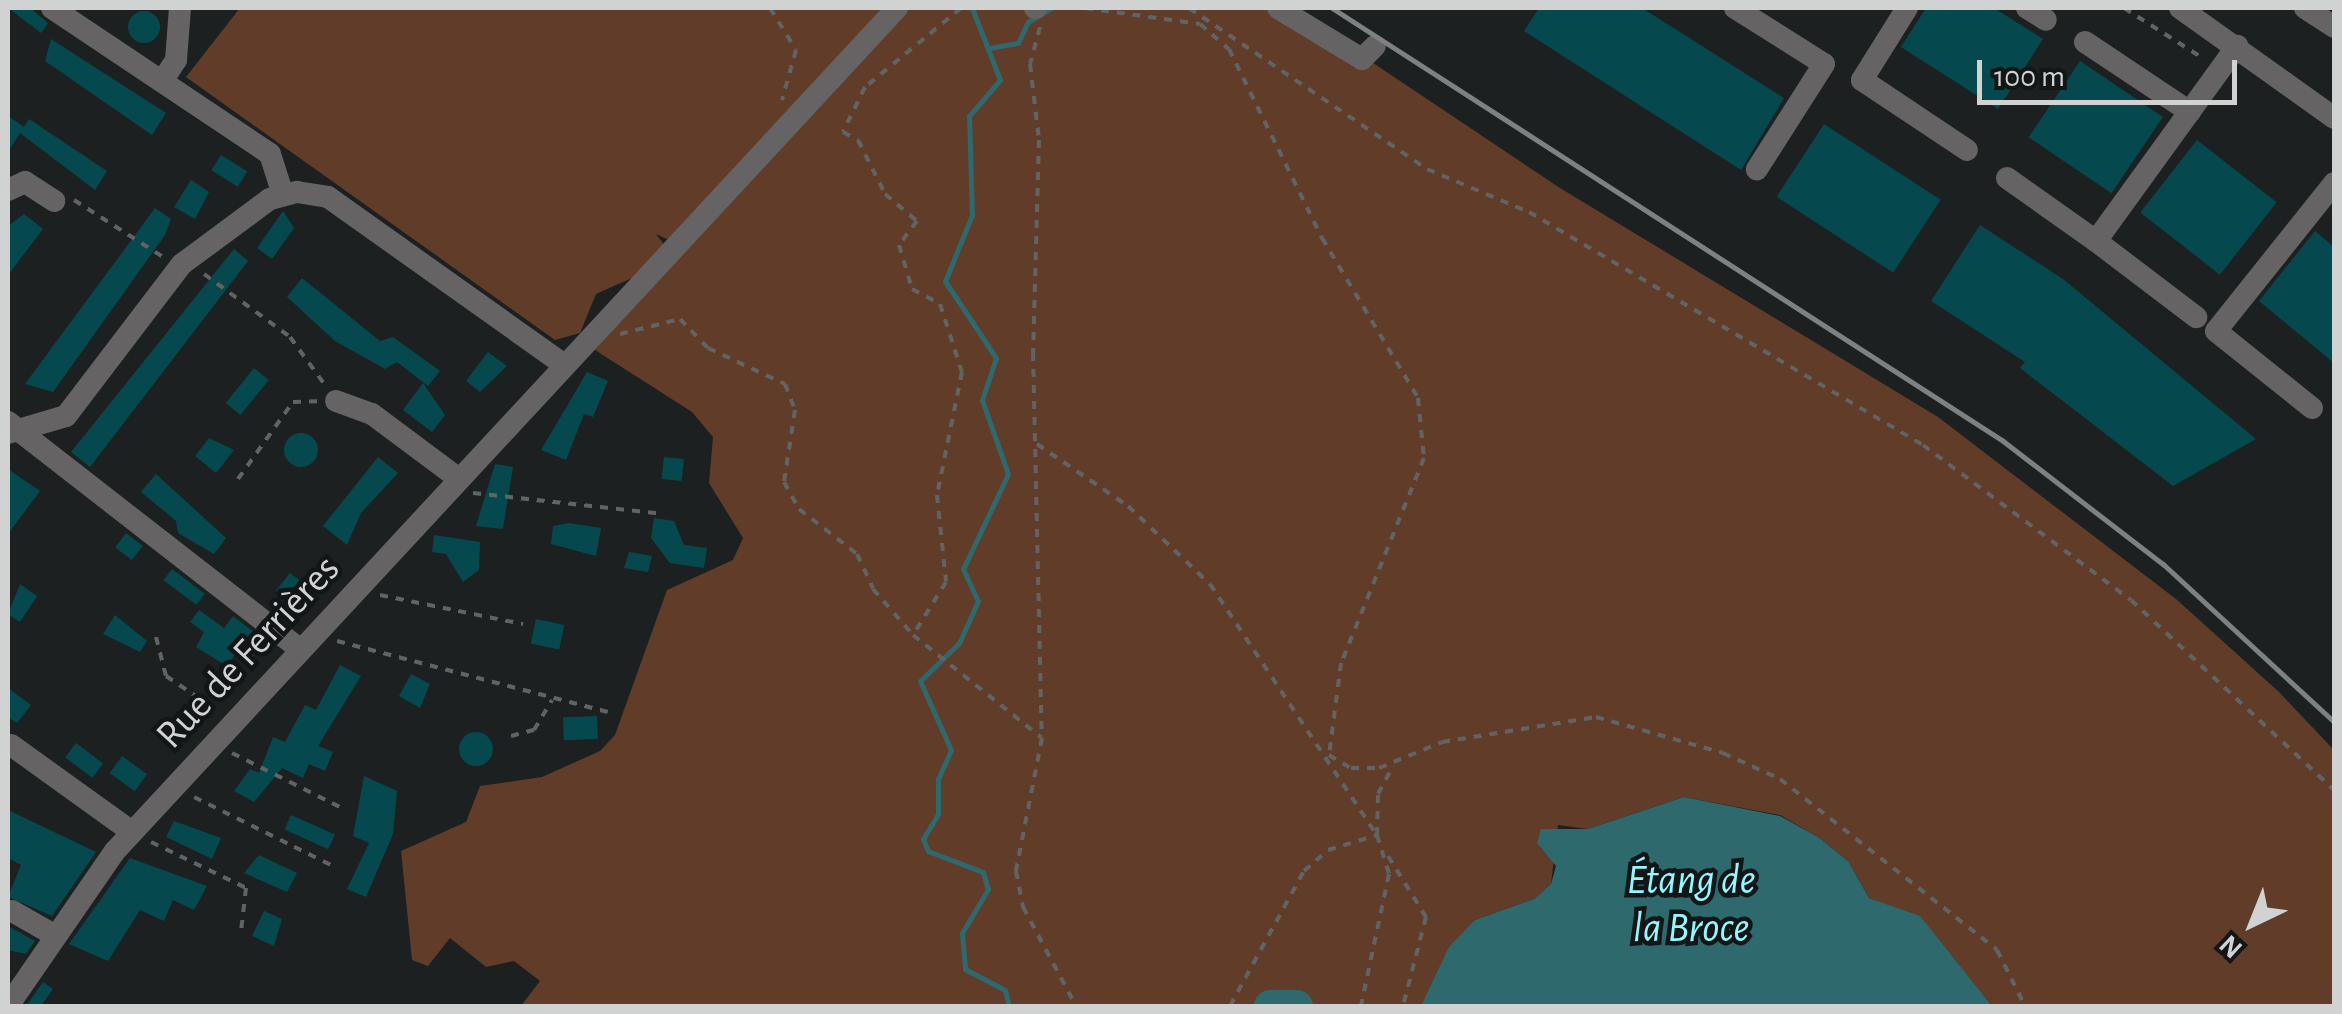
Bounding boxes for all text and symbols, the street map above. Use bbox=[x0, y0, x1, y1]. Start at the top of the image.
scale bar bbox=[1982, 40, 2242, 102]
text: 100 m bbox=[1994, 62, 2065, 92]
street label: Rue de Ferrières bbox=[146, 545, 350, 759]
water label: Étang de la Broce bbox=[1626, 855, 1756, 954]
north arrow bbox=[2202, 874, 2302, 974]
text: N bbox=[2215, 929, 2248, 963]

